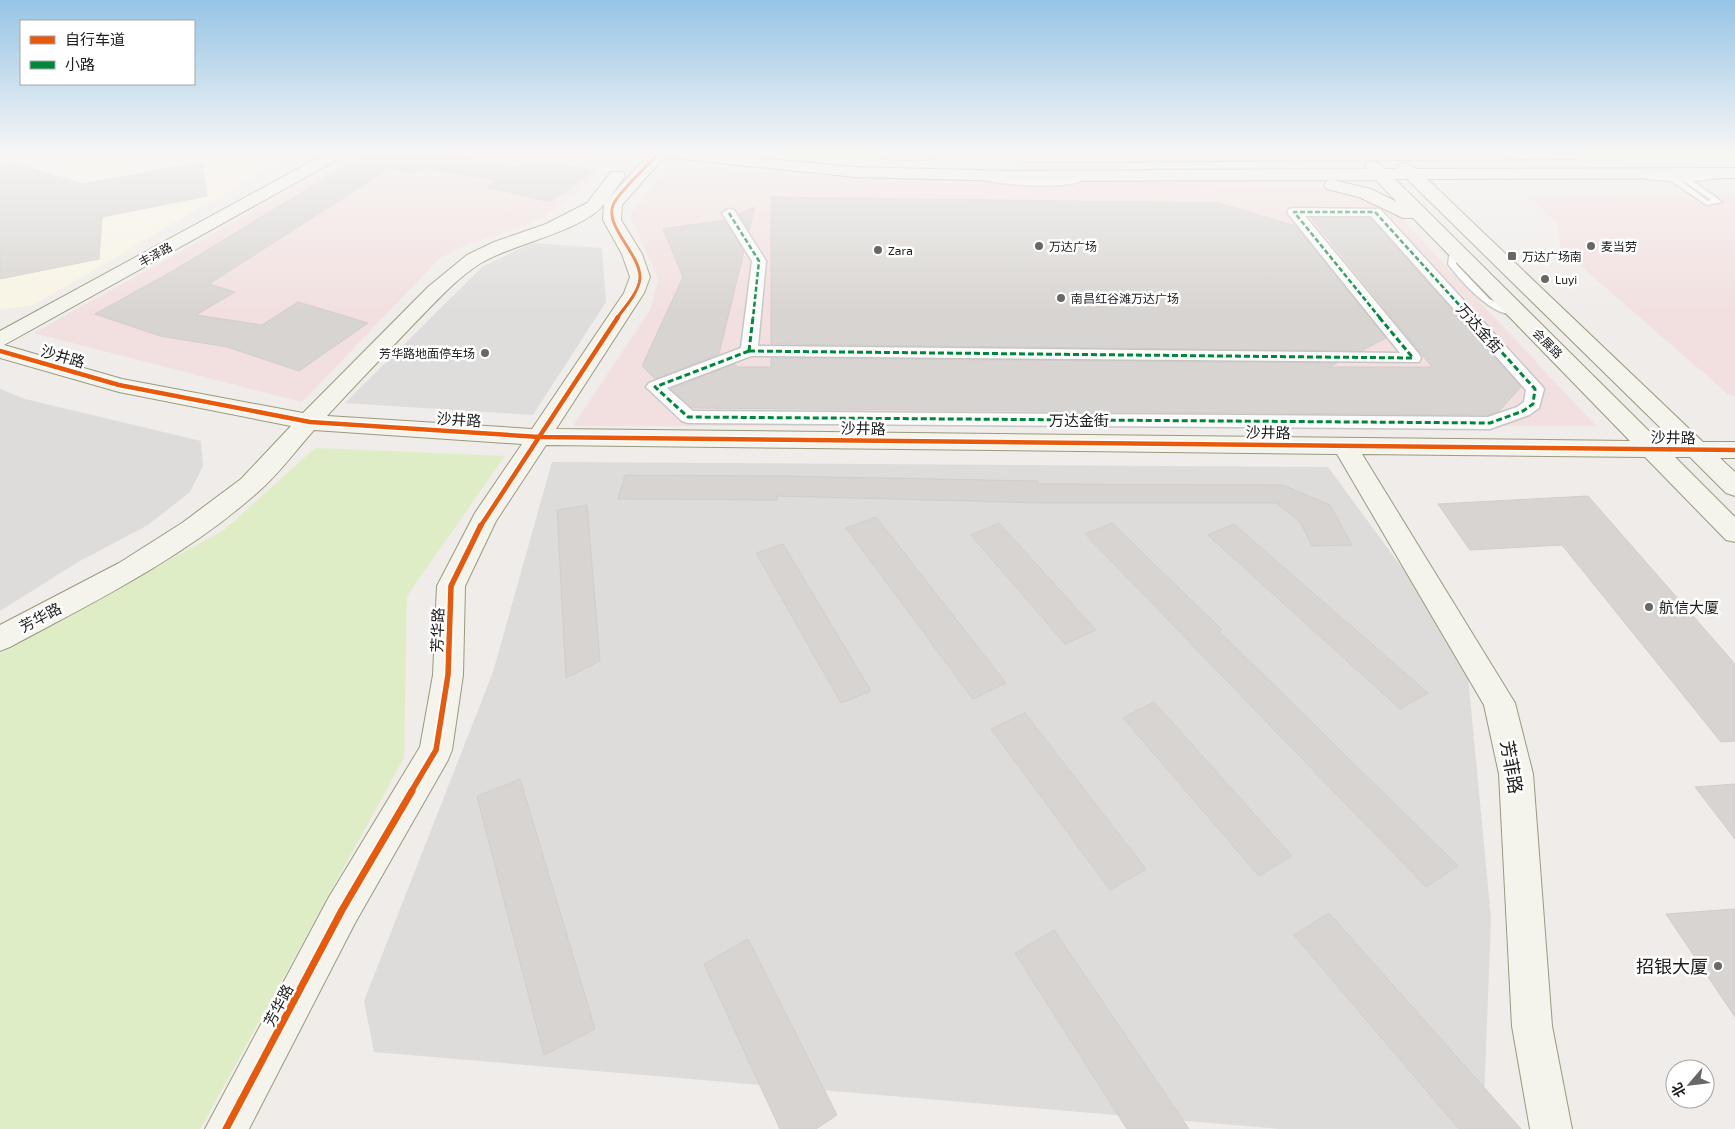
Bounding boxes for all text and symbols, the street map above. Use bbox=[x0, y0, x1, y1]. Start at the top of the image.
legend bbox=[20, 20, 195, 85]
text: 自行车道 bbox=[65, 30, 125, 48]
text: 小路 bbox=[65, 55, 95, 73]
street label: 丰泽路 bbox=[136, 239, 174, 269]
place label: 万达广场 bbox=[1049, 239, 1097, 253]
place label: 麦当劳 bbox=[1601, 239, 1637, 253]
marker: 万达广场 bbox=[1033, 240, 1045, 252]
marker: 麦当劳 bbox=[1585, 240, 1597, 252]
place label: Zara bbox=[888, 243, 913, 257]
marker: Zara bbox=[872, 244, 884, 256]
place label: 万达广场南 bbox=[1522, 249, 1582, 263]
marker: 万达广场南 bbox=[1506, 250, 1518, 262]
place label: Luyi bbox=[1555, 272, 1577, 286]
marker: Luyi bbox=[1539, 273, 1551, 285]
place label: 南昌红谷滩万达广场 bbox=[1071, 291, 1179, 305]
marker: 南昌红谷滩万达广场 bbox=[1055, 292, 1067, 304]
street label: 万达金街 bbox=[1453, 300, 1507, 356]
street label: 会展路 bbox=[1530, 325, 1566, 361]
street label: 沙井路 bbox=[39, 341, 87, 371]
place label: 芳华路地面停车场 bbox=[379, 346, 475, 360]
marker: 芳华路地面停车场 bbox=[479, 347, 491, 359]
street label: 沙井路 bbox=[436, 408, 482, 430]
street label: 万达金街 bbox=[1049, 411, 1109, 429]
street label: 沙井路 bbox=[840, 419, 886, 437]
street label: 沙井路 bbox=[1245, 423, 1291, 441]
street label: 沙井路 bbox=[1650, 428, 1696, 446]
street label: 芳华路 bbox=[16, 598, 64, 636]
place label: 航信大厦 bbox=[1659, 598, 1719, 616]
marker: 航信大厦 bbox=[1643, 601, 1655, 613]
street label: 芳华路 bbox=[427, 607, 447, 653]
street label: 芳菲路 bbox=[1496, 739, 1528, 795]
place label: 招银大厦 bbox=[1636, 955, 1708, 977]
marker: 招银大厦 bbox=[1712, 960, 1724, 972]
street label: 芳华路 bbox=[259, 981, 297, 1029]
north arrow bbox=[1665, 1059, 1715, 1109]
text: 北 bbox=[1667, 1080, 1689, 1101]

